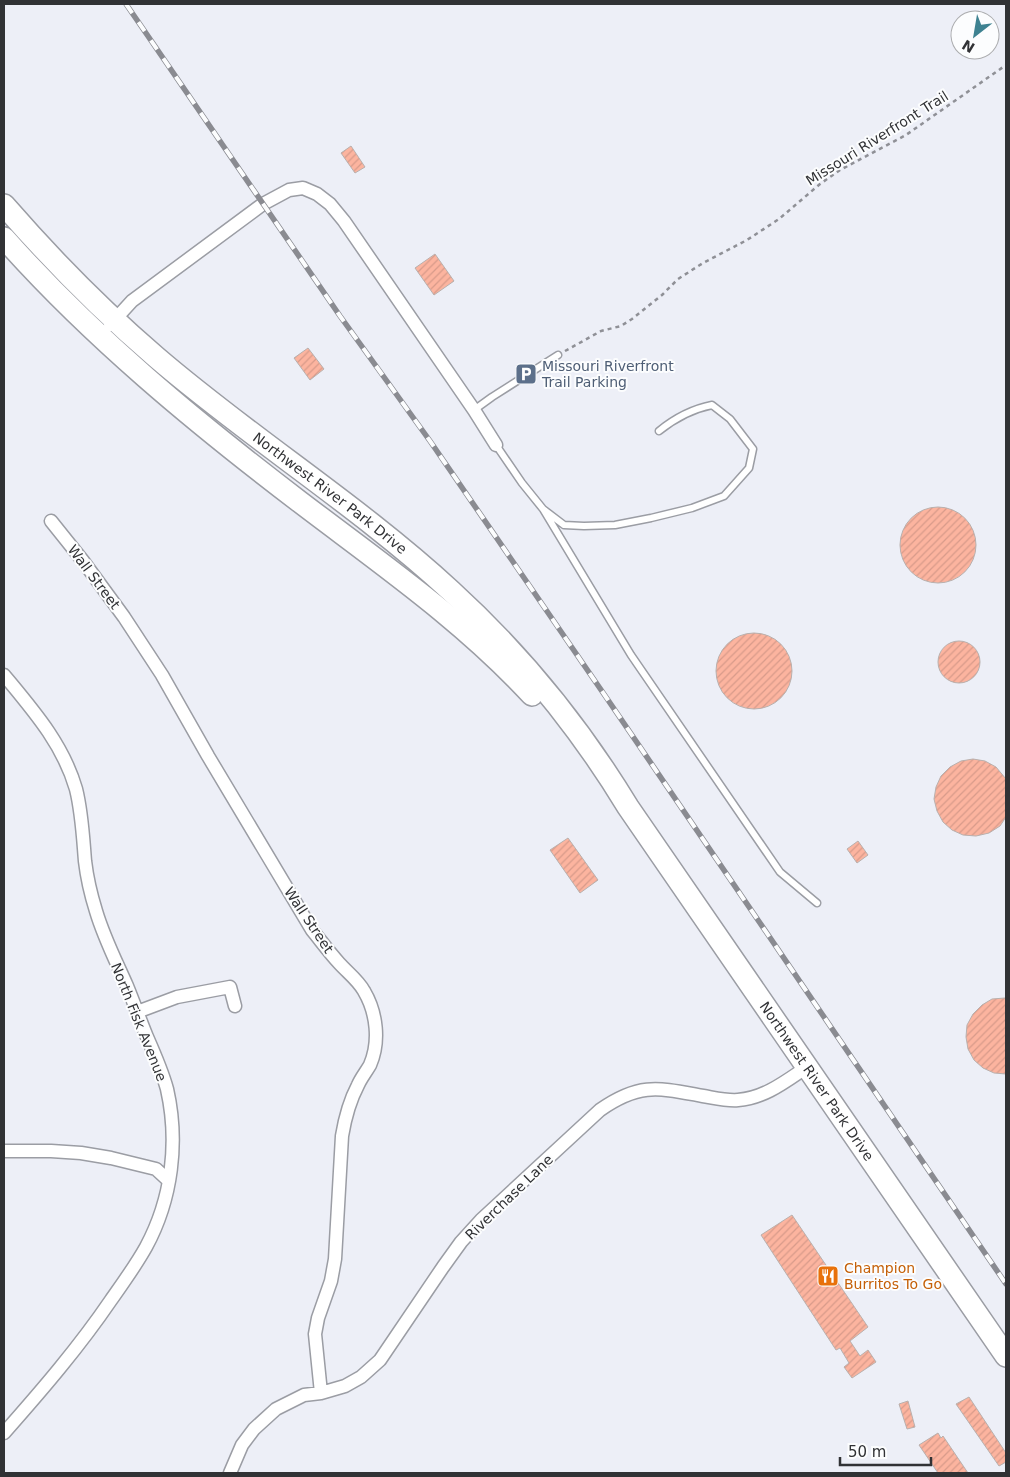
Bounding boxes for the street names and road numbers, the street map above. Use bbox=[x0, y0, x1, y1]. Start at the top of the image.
street label: Missouri Riverfront Trail bbox=[803, 88, 951, 188]
street label: Northwest River Park Drive bbox=[250, 429, 410, 557]
street label: Wall Street bbox=[65, 542, 124, 613]
street label: Wall Street bbox=[281, 884, 337, 957]
street label: North Fisk Avenue bbox=[108, 960, 170, 1084]
street label: Northwest River Park Drive bbox=[757, 999, 877, 1164]
street label: Riverchase Lane bbox=[462, 1151, 556, 1243]

